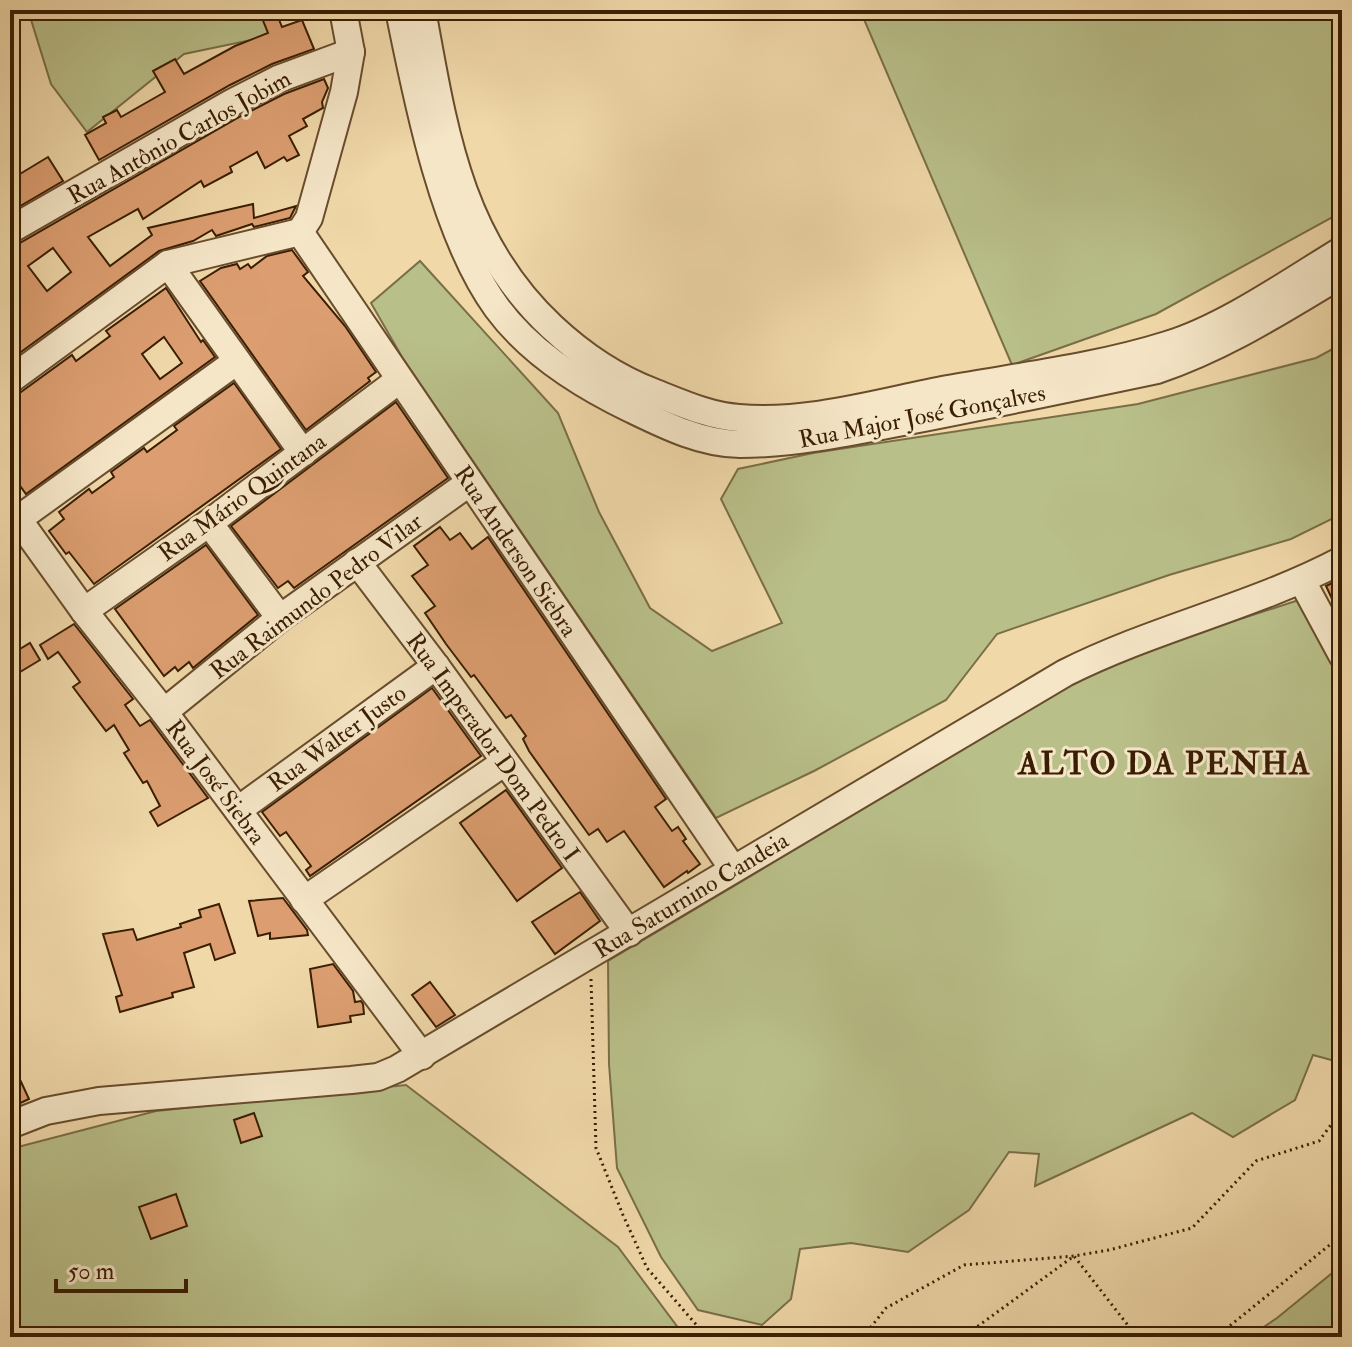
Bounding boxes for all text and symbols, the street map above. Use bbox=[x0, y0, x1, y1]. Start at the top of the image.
street label: Rua Antônio Carlos Jobim bbox=[62, 63, 297, 212]
street label: Rua Major José Gonçalves bbox=[796, 377, 1048, 456]
street label: Rua Mário Quintana bbox=[152, 425, 333, 569]
street label: Rua Anderson Siebra bbox=[447, 460, 585, 644]
street label: Rua Raimundo Pedro Vilar bbox=[204, 506, 429, 686]
street label: Rua Imperador Dom Pedro I bbox=[399, 627, 586, 868]
street label: Rua Walter Justo bbox=[262, 678, 412, 799]
street label: Rua José Siebra bbox=[159, 714, 273, 852]
district label: ALTO DA PENHA bbox=[1016, 744, 1312, 784]
street label: Rua Saturnino Candeia bbox=[588, 824, 795, 966]
scale bar bbox=[56, 1243, 186, 1293]
text: 50 m bbox=[68, 1256, 115, 1287]

